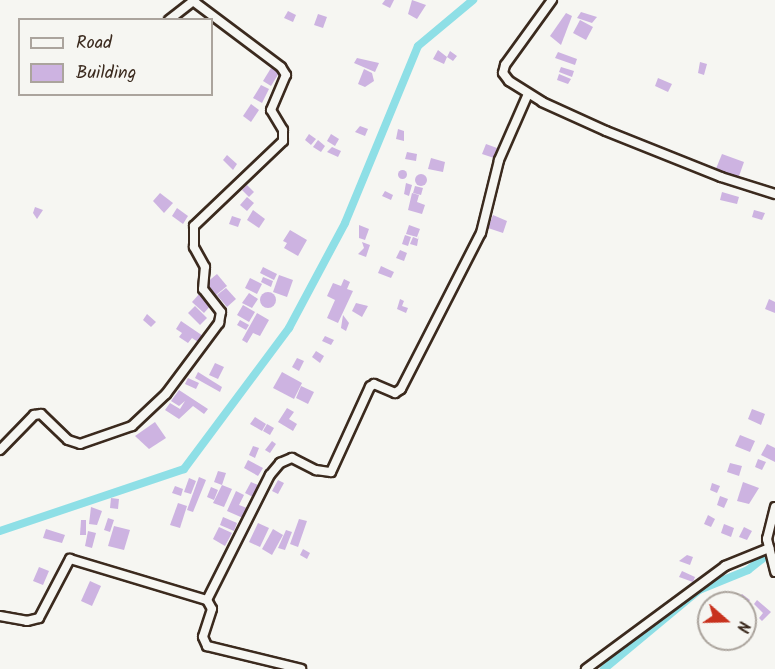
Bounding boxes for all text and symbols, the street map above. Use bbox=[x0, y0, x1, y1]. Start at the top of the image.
legend bbox=[18, 18, 213, 96]
text: Road bbox=[76, 29, 112, 58]
text: Building bbox=[76, 59, 136, 88]
north arrow bbox=[697, 591, 757, 651]
text: N bbox=[729, 618, 756, 636]

